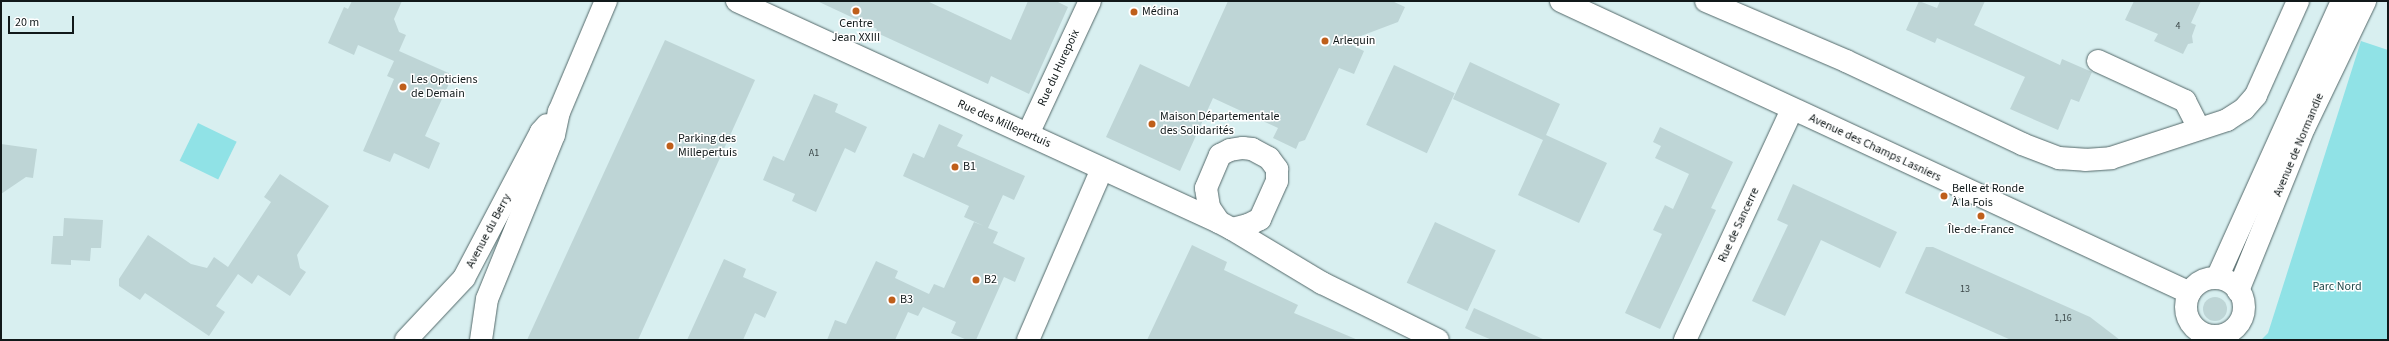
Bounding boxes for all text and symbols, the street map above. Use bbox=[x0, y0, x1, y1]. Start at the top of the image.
place label: Médina bbox=[1142, 5, 1179, 19]
marker: Centre Jean XXIII bbox=[851, 6, 861, 16]
marker: Médina bbox=[1129, 7, 1139, 17]
scale bar bbox=[10, 8, 76, 34]
text: 20 m bbox=[15, 14, 39, 31]
place label: Centre Jean XXIII bbox=[832, 17, 880, 45]
house number: 4 bbox=[2176, 21, 2180, 33]
street label: Rue du Hurepoix bbox=[1035, 27, 1083, 109]
place label: Arlequin bbox=[1333, 34, 1375, 48]
marker: Arlequin bbox=[1320, 36, 1330, 46]
place label: Les Opticiens de Demain bbox=[411, 73, 477, 101]
marker: Les Opticiens de Demain bbox=[398, 82, 408, 92]
street label: Avenue de Normandie bbox=[2271, 91, 2327, 199]
street label: Rue des Millepertuis bbox=[955, 97, 1053, 151]
place label: Maison Départementale des Solidarités bbox=[1160, 110, 1279, 138]
street label: Avenue des Champs Lasniers bbox=[1807, 111, 1943, 185]
marker: Maison Départementale des Solidarités bbox=[1147, 119, 1157, 129]
place label: Parking des Millepertuis bbox=[678, 132, 737, 160]
marker: Parking des Millepertuis bbox=[665, 141, 675, 151]
house number: A1 bbox=[809, 148, 819, 160]
place label: B1 bbox=[963, 160, 976, 174]
marker: B1 bbox=[950, 162, 960, 172]
place label: Belle et Ronde À la Fois bbox=[1952, 182, 2024, 210]
street label: Rue de Sancerre bbox=[1715, 185, 1763, 265]
street label: Avenue du Berry bbox=[463, 191, 515, 271]
marker: Belle et Ronde À la Fois bbox=[1939, 191, 1949, 201]
marker: Île-de-France bbox=[1976, 211, 1986, 221]
place label: Île-de-France bbox=[1948, 223, 2014, 237]
place label: B2 bbox=[984, 273, 997, 287]
marker: B2 bbox=[971, 275, 981, 285]
park label: Parc Nord bbox=[2312, 280, 2362, 294]
house number: 13 bbox=[1960, 284, 1970, 296]
place label: B3 bbox=[900, 293, 913, 307]
marker: B3 bbox=[887, 295, 897, 305]
house number: 1,16 bbox=[2054, 313, 2072, 325]

